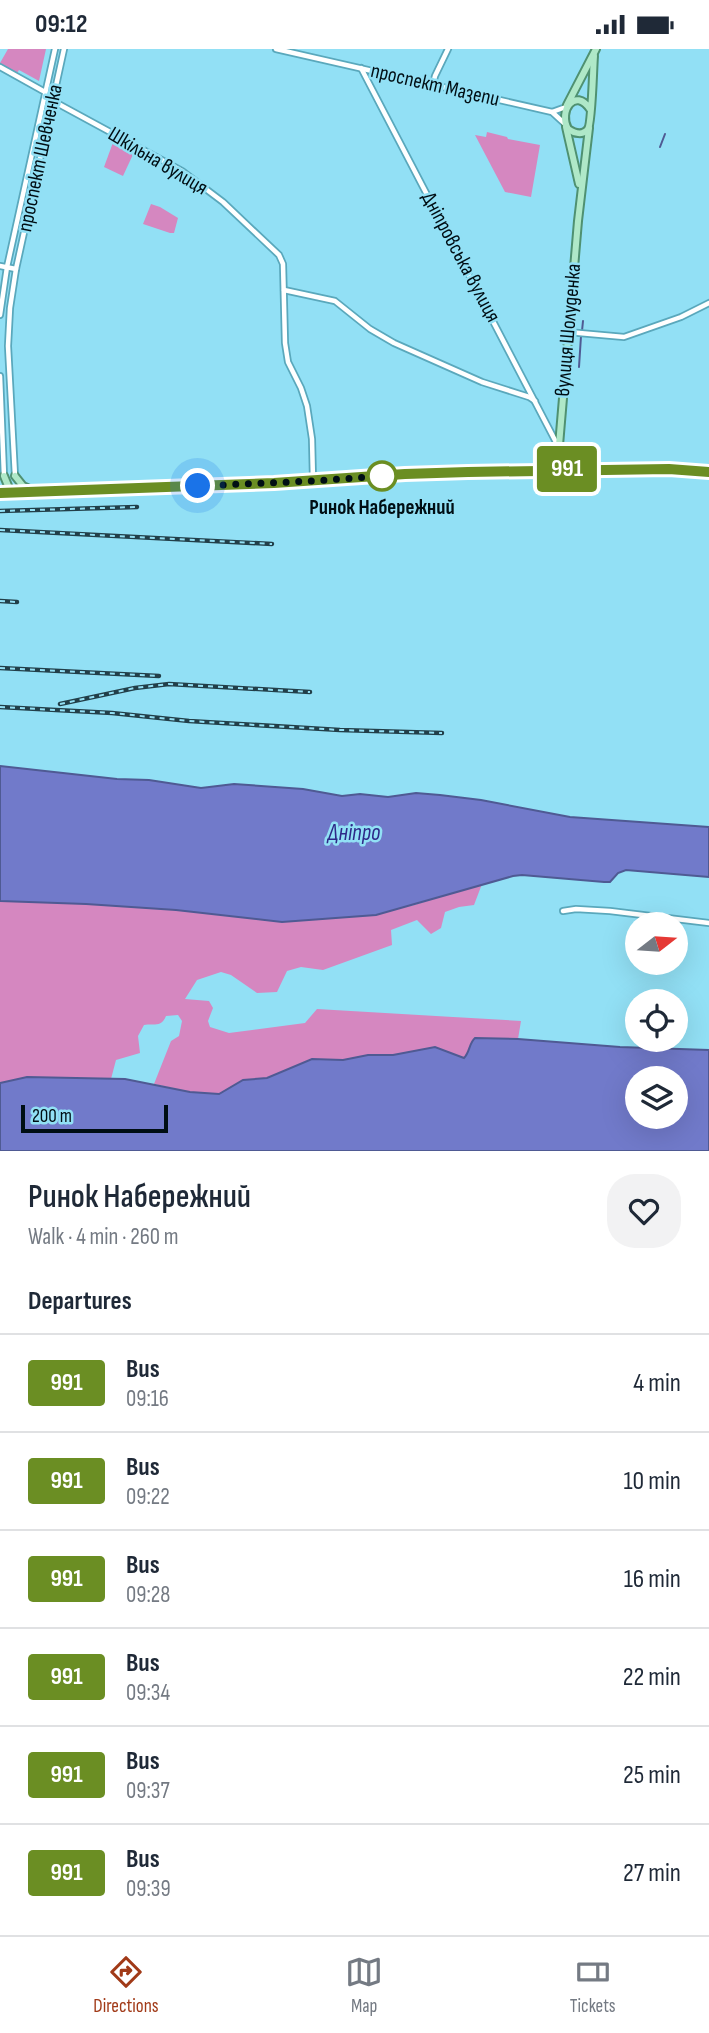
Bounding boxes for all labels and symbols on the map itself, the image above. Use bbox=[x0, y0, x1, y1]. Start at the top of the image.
street label: проспект Мазепи bbox=[368, 58, 502, 112]
street label: проспект Шевченка bbox=[12, 82, 68, 234]
street label: Шкільна вулиця bbox=[104, 122, 212, 200]
street label: Дніпровська вулиця bbox=[416, 188, 506, 326]
street label: вулиця Шолуденка bbox=[550, 263, 586, 397]
line badge: 991 bbox=[527, 446, 607, 492]
marker: Ринок Набережний bbox=[367, 461, 397, 491]
your location bbox=[180, 468, 215, 503]
place label: Ринок Набережний bbox=[309, 495, 455, 520]
water label: Дніпро bbox=[326, 819, 381, 847]
north arrow bbox=[625, 912, 688, 975]
scale bar bbox=[21, 1102, 168, 1134]

